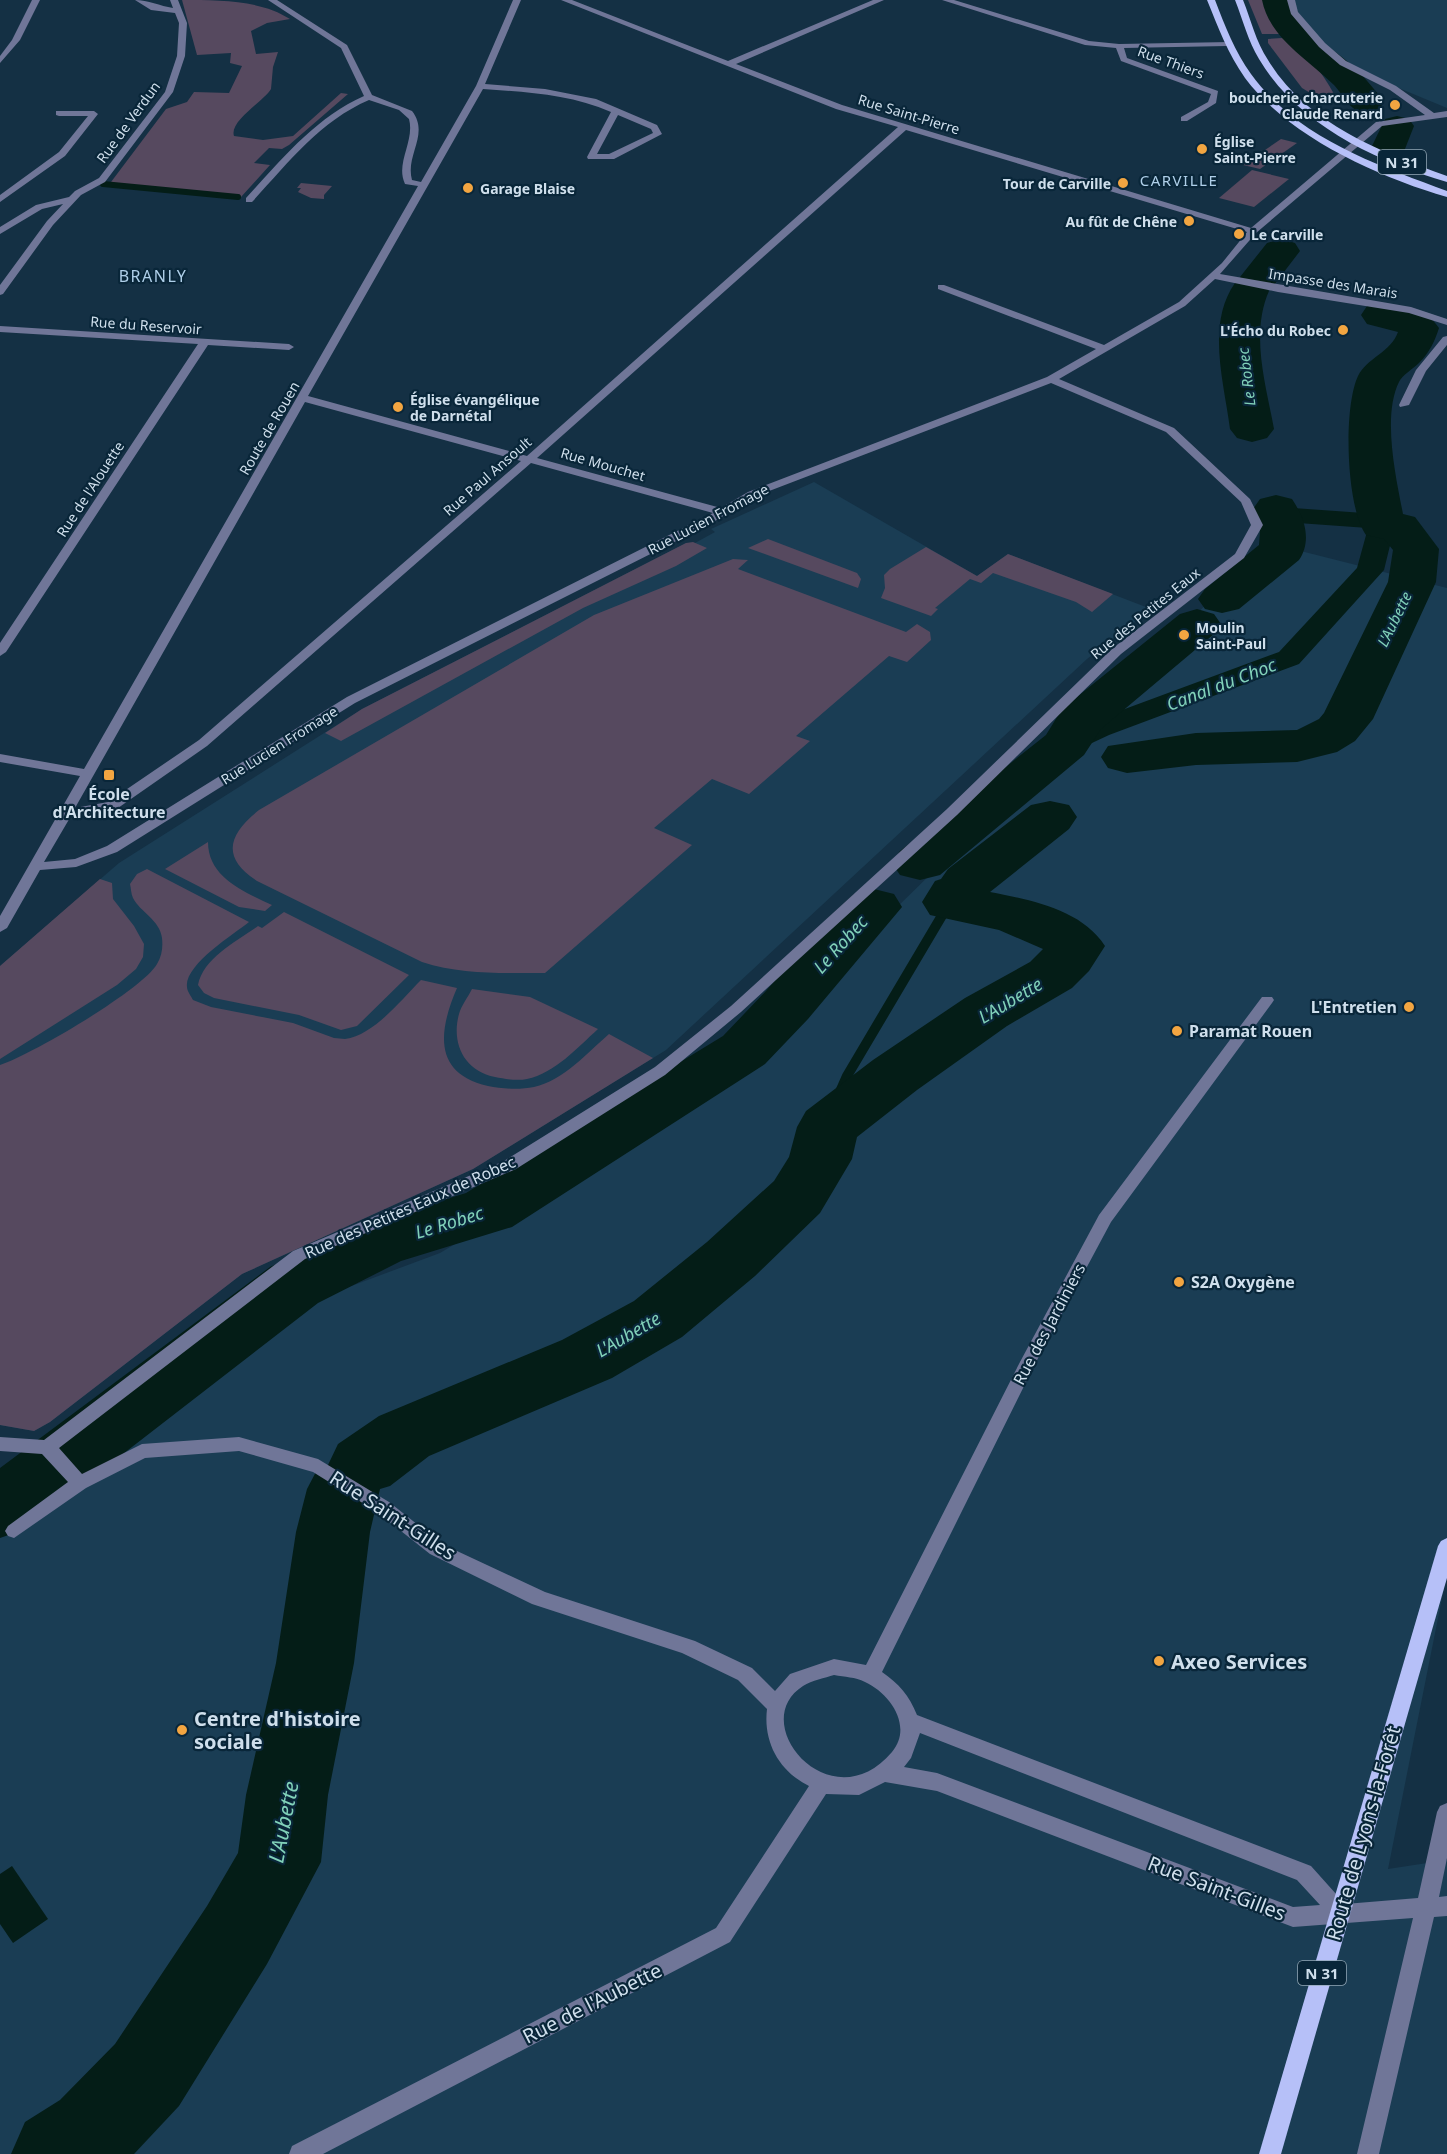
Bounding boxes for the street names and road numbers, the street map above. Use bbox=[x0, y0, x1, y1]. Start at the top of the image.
street label: Rue Thiers bbox=[1135, 41, 1207, 83]
street label: Rue de Verdun bbox=[92, 77, 164, 167]
street label: Rue Saint-Pierre bbox=[856, 90, 962, 139]
road number: N 31 bbox=[1378, 150, 1426, 174]
street label: Impasse des Marais bbox=[1267, 263, 1399, 303]
street label: Rue du Reservoir bbox=[90, 312, 203, 338]
street label: Route de Rouen bbox=[235, 378, 303, 478]
street label: Rue Paul Ansoult bbox=[439, 432, 535, 520]
street label: Rue de l'Alouette bbox=[52, 437, 128, 540]
street label: Rue Mouchet bbox=[559, 443, 647, 485]
street label: Rue Lucien Fromage bbox=[644, 479, 772, 559]
street label: Rue des Petites Eaux bbox=[1086, 563, 1204, 663]
street label: Rue Lucien Fromage bbox=[217, 701, 341, 789]
street label: Rue des Petites Eaux de Robec bbox=[301, 1150, 519, 1264]
street label: Rue des Jardiniers bbox=[1008, 1259, 1090, 1389]
street label: Rue Saint-Gilles bbox=[325, 1464, 461, 1566]
street label: Route de Lyons-la-Forêt bbox=[1319, 1722, 1407, 1944]
street label: Rue Saint-Gilles bbox=[1144, 1849, 1290, 1927]
street label: Rue de l'Aubette bbox=[518, 1956, 666, 2050]
road number: N 31 bbox=[1298, 1961, 1346, 1985]

